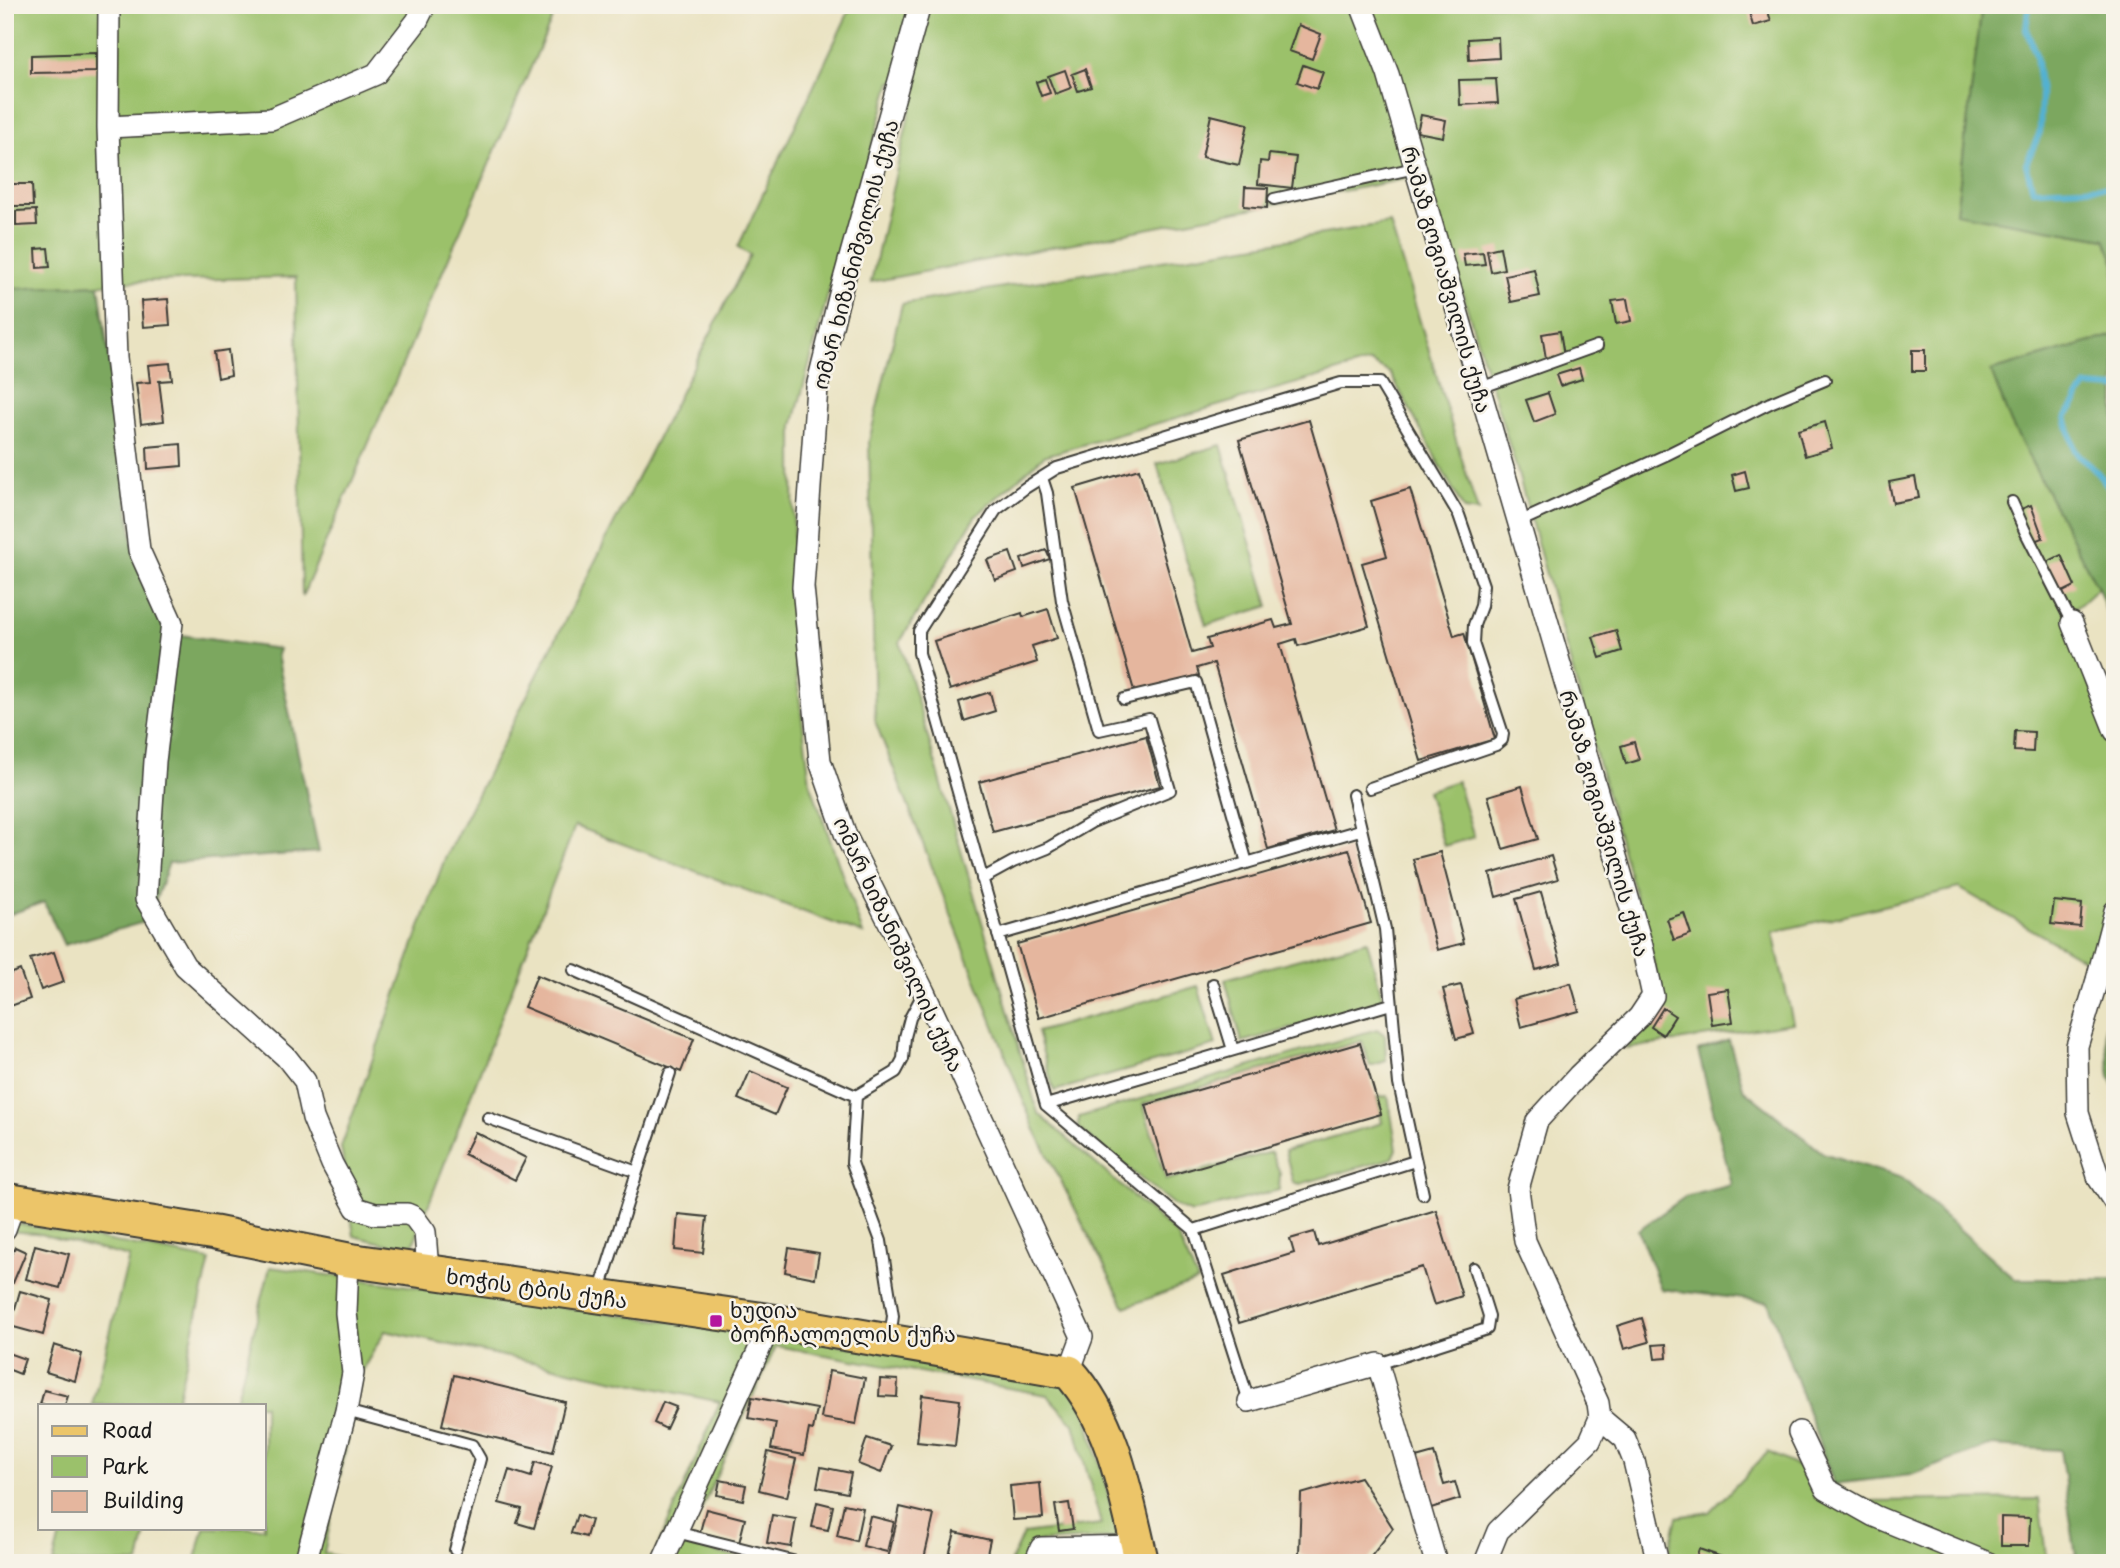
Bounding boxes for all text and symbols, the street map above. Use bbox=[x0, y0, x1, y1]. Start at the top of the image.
street label: ომარ ხიზანიშვილის ქუჩა bbox=[803, 115, 905, 393]
street label: რამაზ გოგიაშვილის ქუჩა bbox=[1395, 142, 1501, 416]
street label: რამაზ გოგიაშვილის ქუჩა bbox=[1553, 686, 1659, 960]
street label: ომარ ხიზანიშვილის ქუჩა bbox=[827, 811, 973, 1077]
street label: ხოჭის ტბის ქუჩა bbox=[444, 1258, 630, 1316]
place label: ხუდია ბორჩალოელის ქუჩა bbox=[730, 1293, 956, 1349]
marker: ხუდია ბორჩალოელის ქუჩა bbox=[708, 1313, 724, 1329]
legend bbox=[38, 1404, 266, 1530]
text: Road bbox=[102, 1413, 153, 1445]
text: Park bbox=[102, 1449, 149, 1481]
text: Building bbox=[102, 1483, 184, 1515]

